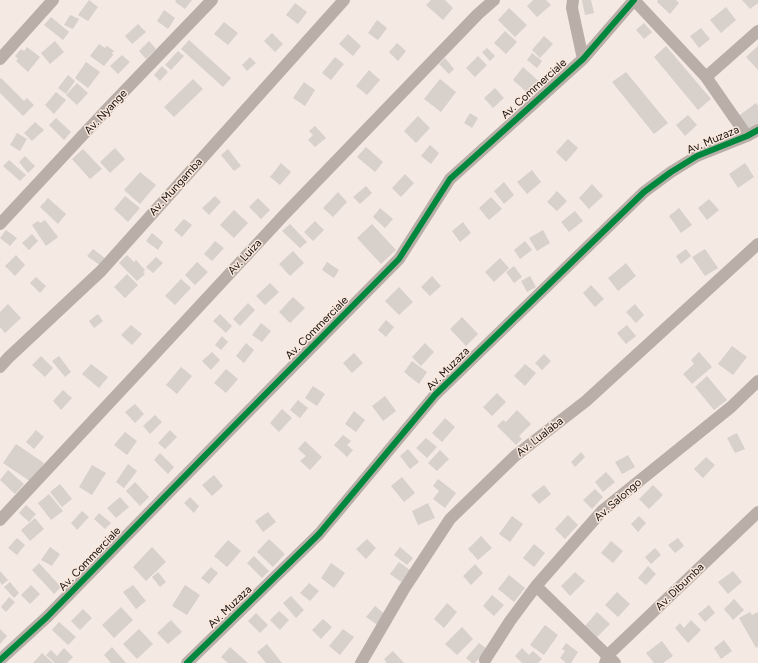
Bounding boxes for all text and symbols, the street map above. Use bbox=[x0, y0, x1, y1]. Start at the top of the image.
street label: Av. Commerciale bbox=[499, 56, 569, 122]
street label: Av. Nyange bbox=[82, 87, 130, 137]
street label: Av. Muzaza bbox=[685, 123, 741, 157]
street label: Av. Mungamba bbox=[147, 155, 205, 219]
street label: Av. Luiza bbox=[225, 237, 265, 277]
street label: Av. Commerciale bbox=[283, 294, 351, 362]
street label: Av. Muzaza bbox=[424, 345, 472, 393]
street label: Av. Lualaba bbox=[514, 415, 566, 459]
street label: Av. Salongo bbox=[592, 476, 644, 524]
street label: Av. Commerciale bbox=[56, 524, 124, 594]
street label: Av. Dibumba bbox=[653, 561, 707, 613]
street label: Av. Muzaza bbox=[205, 583, 255, 631]

